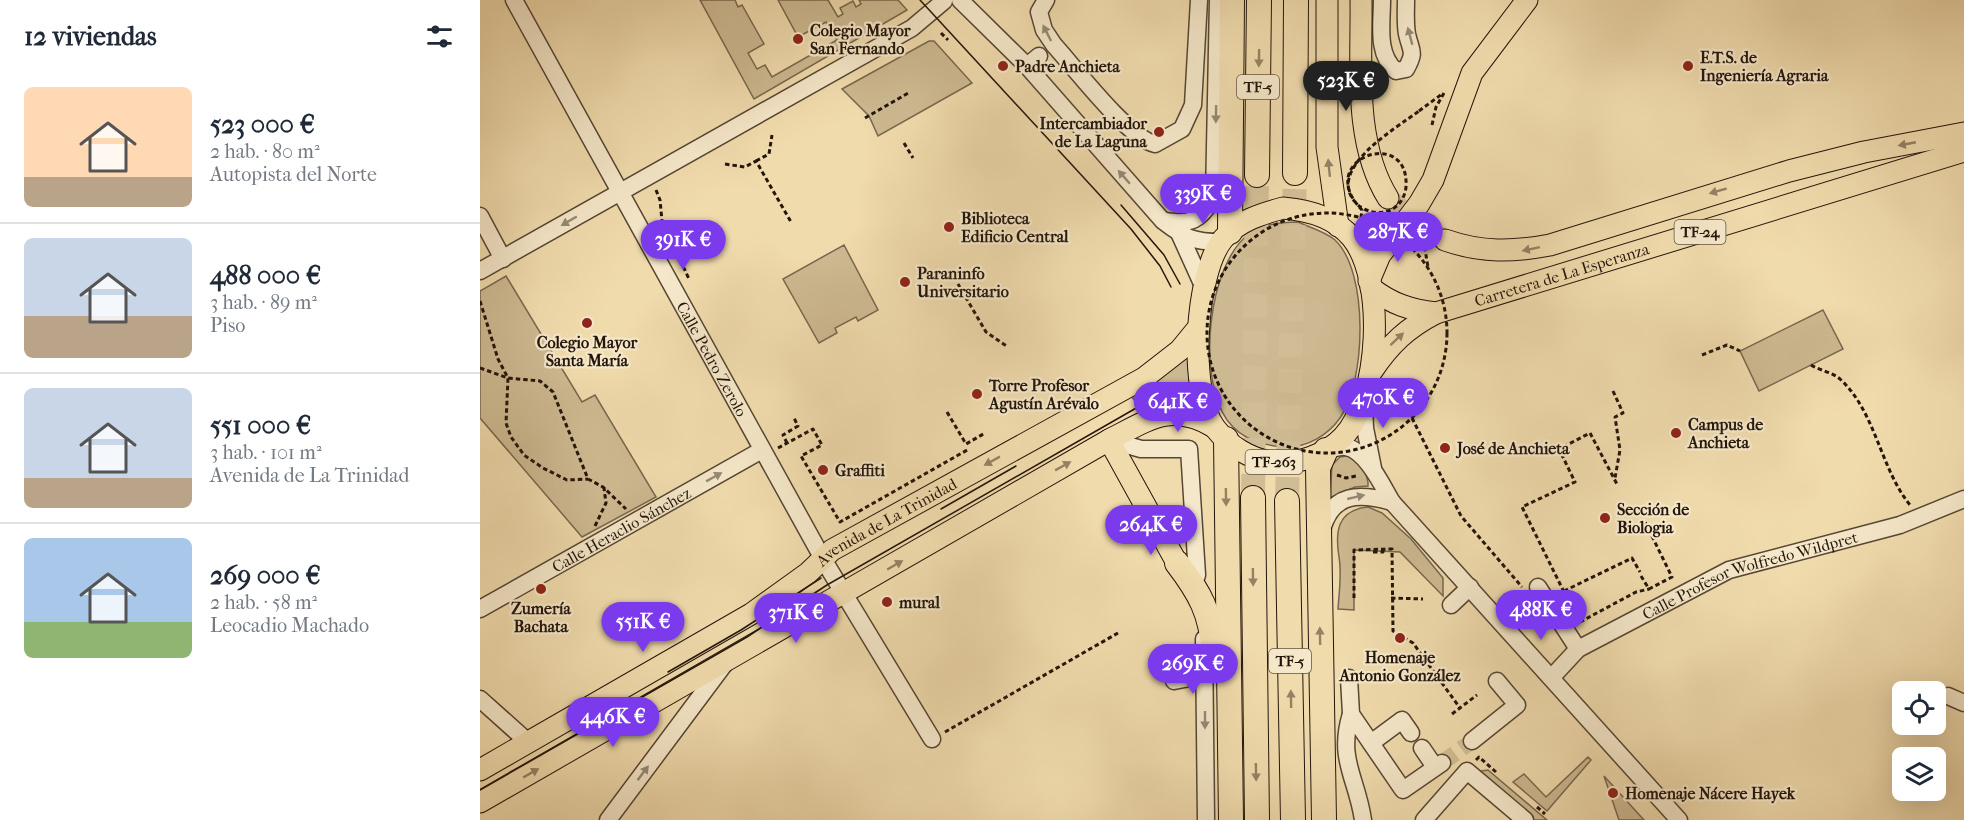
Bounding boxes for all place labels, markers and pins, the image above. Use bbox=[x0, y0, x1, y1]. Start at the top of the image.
place label: Colegio Mayor San Fernando bbox=[810, 21, 912, 58]
marker: Colegio Mayor San Fernando bbox=[791, 32, 805, 46]
place label: E.T.S. de Ingeniería Agraria bbox=[1700, 48, 1829, 86]
place label: Padre Anchieta bbox=[1015, 57, 1120, 76]
marker: Padre Anchieta bbox=[996, 59, 1010, 73]
marker: E.T.S. de Ingeniería Agraria bbox=[1681, 59, 1695, 73]
pin: 523K € bbox=[1297, 61, 1395, 112]
place label: Intercambiador de La Laguna bbox=[1040, 114, 1148, 152]
marker: Intercambiador de La Laguna bbox=[1152, 125, 1166, 139]
pin: 339K € bbox=[1154, 174, 1252, 225]
place label: Biblioteca Edificio Central bbox=[961, 209, 1069, 246]
pin: 287K € bbox=[1349, 212, 1447, 263]
pin: 391K € bbox=[634, 220, 732, 271]
marker: Biblioteca Edificio Central bbox=[942, 220, 956, 234]
place label: Paraninfo Universitario bbox=[916, 264, 1009, 301]
marker: Paraninfo Universitario bbox=[898, 275, 912, 289]
marker: Colegio Mayor Santa María bbox=[580, 316, 594, 330]
place label: Colegio Mayor Santa María bbox=[537, 333, 638, 370]
place label: Torre Profesor Agustín Arévalo bbox=[988, 376, 1099, 414]
pin: 470K € bbox=[1334, 378, 1432, 429]
pin: 641K € bbox=[1129, 382, 1227, 433]
marker: Torre Profesor Agustín Arévalo bbox=[970, 387, 984, 401]
place label: Campus de Anchieta bbox=[1687, 415, 1763, 452]
marker: Campus de Anchieta bbox=[1669, 426, 1683, 440]
place label: José de Anchieta bbox=[1455, 439, 1570, 459]
marker: José de Anchieta bbox=[1438, 441, 1452, 455]
place label: Graffiti bbox=[835, 461, 885, 480]
marker: Graffiti bbox=[816, 463, 830, 477]
place label: Sección de Biologia bbox=[1617, 500, 1689, 538]
pin: 264K € bbox=[1102, 505, 1200, 556]
marker: Sección de Biologia bbox=[1598, 511, 1612, 525]
marker: Zumería Bachata bbox=[534, 582, 548, 596]
pin: 488K € bbox=[1492, 590, 1590, 641]
pin: 371K € bbox=[747, 593, 845, 644]
place label: mural bbox=[898, 593, 940, 612]
marker: mural bbox=[880, 595, 894, 609]
place label: Zumería Bachata bbox=[511, 599, 572, 636]
pin: 551K € bbox=[594, 602, 692, 653]
marker: Homenaje Antonio González bbox=[1393, 631, 1407, 645]
pin: 269K € bbox=[1144, 644, 1242, 695]
place label: Homenaje Antonio González bbox=[1338, 648, 1461, 685]
pin: 446K € bbox=[564, 697, 662, 748]
place label: Homenaje Nácere Hayek bbox=[1625, 784, 1796, 804]
marker: Homenaje Nácere Hayek bbox=[1606, 786, 1620, 800]

